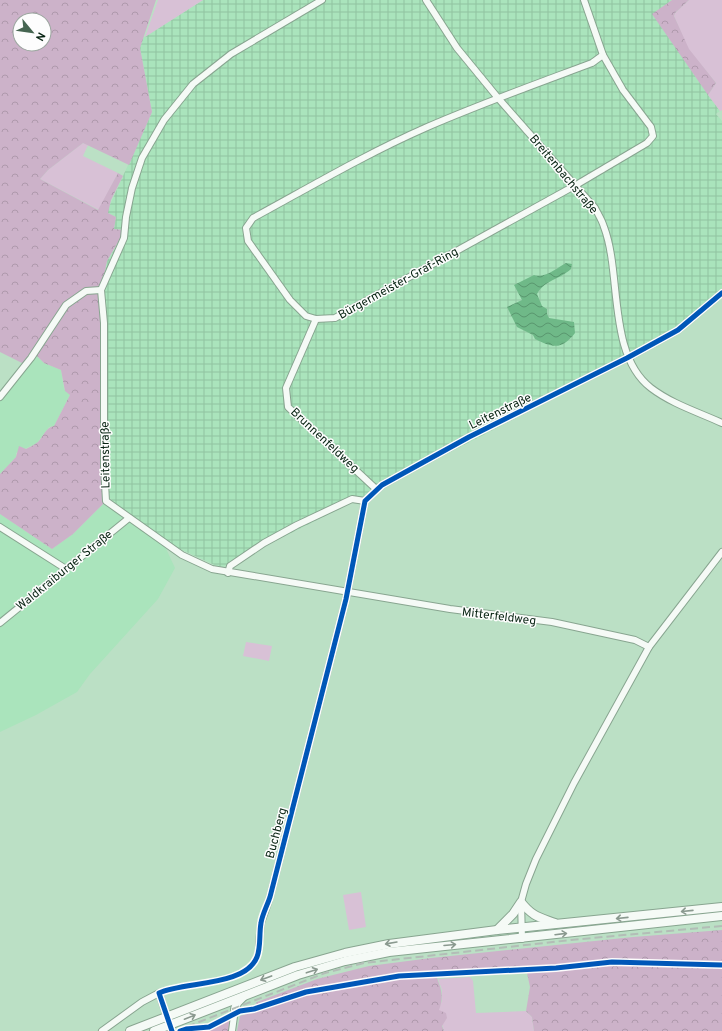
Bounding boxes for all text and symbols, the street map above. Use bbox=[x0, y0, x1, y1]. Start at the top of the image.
north arrow bbox=[12, 12, 52, 52]
text: N bbox=[32, 30, 48, 43]
street label: Breitenbachstraße bbox=[525, 132, 601, 218]
street label: Bürgermeister-Graf-Ring bbox=[336, 244, 461, 324]
street label: Leitenstraße bbox=[467, 390, 534, 434]
street label: Brunnenfeldweg bbox=[287, 405, 362, 477]
street label: Leitenstraße bbox=[97, 421, 115, 489]
street label: Waldkraiburger Straße bbox=[13, 527, 116, 615]
street label: Mitterfeldweg bbox=[461, 604, 537, 629]
street label: Buchberg bbox=[263, 806, 291, 860]
one-way arrow bbox=[681, 907, 694, 915]
one-way arrow bbox=[616, 914, 629, 921]
one-way arrow bbox=[554, 930, 567, 938]
one-way arrow bbox=[385, 940, 398, 948]
one-way arrow bbox=[443, 942, 456, 949]
one-way arrow bbox=[305, 967, 318, 974]
one-way arrow bbox=[259, 975, 272, 982]
one-way arrow bbox=[184, 1012, 196, 1020]

